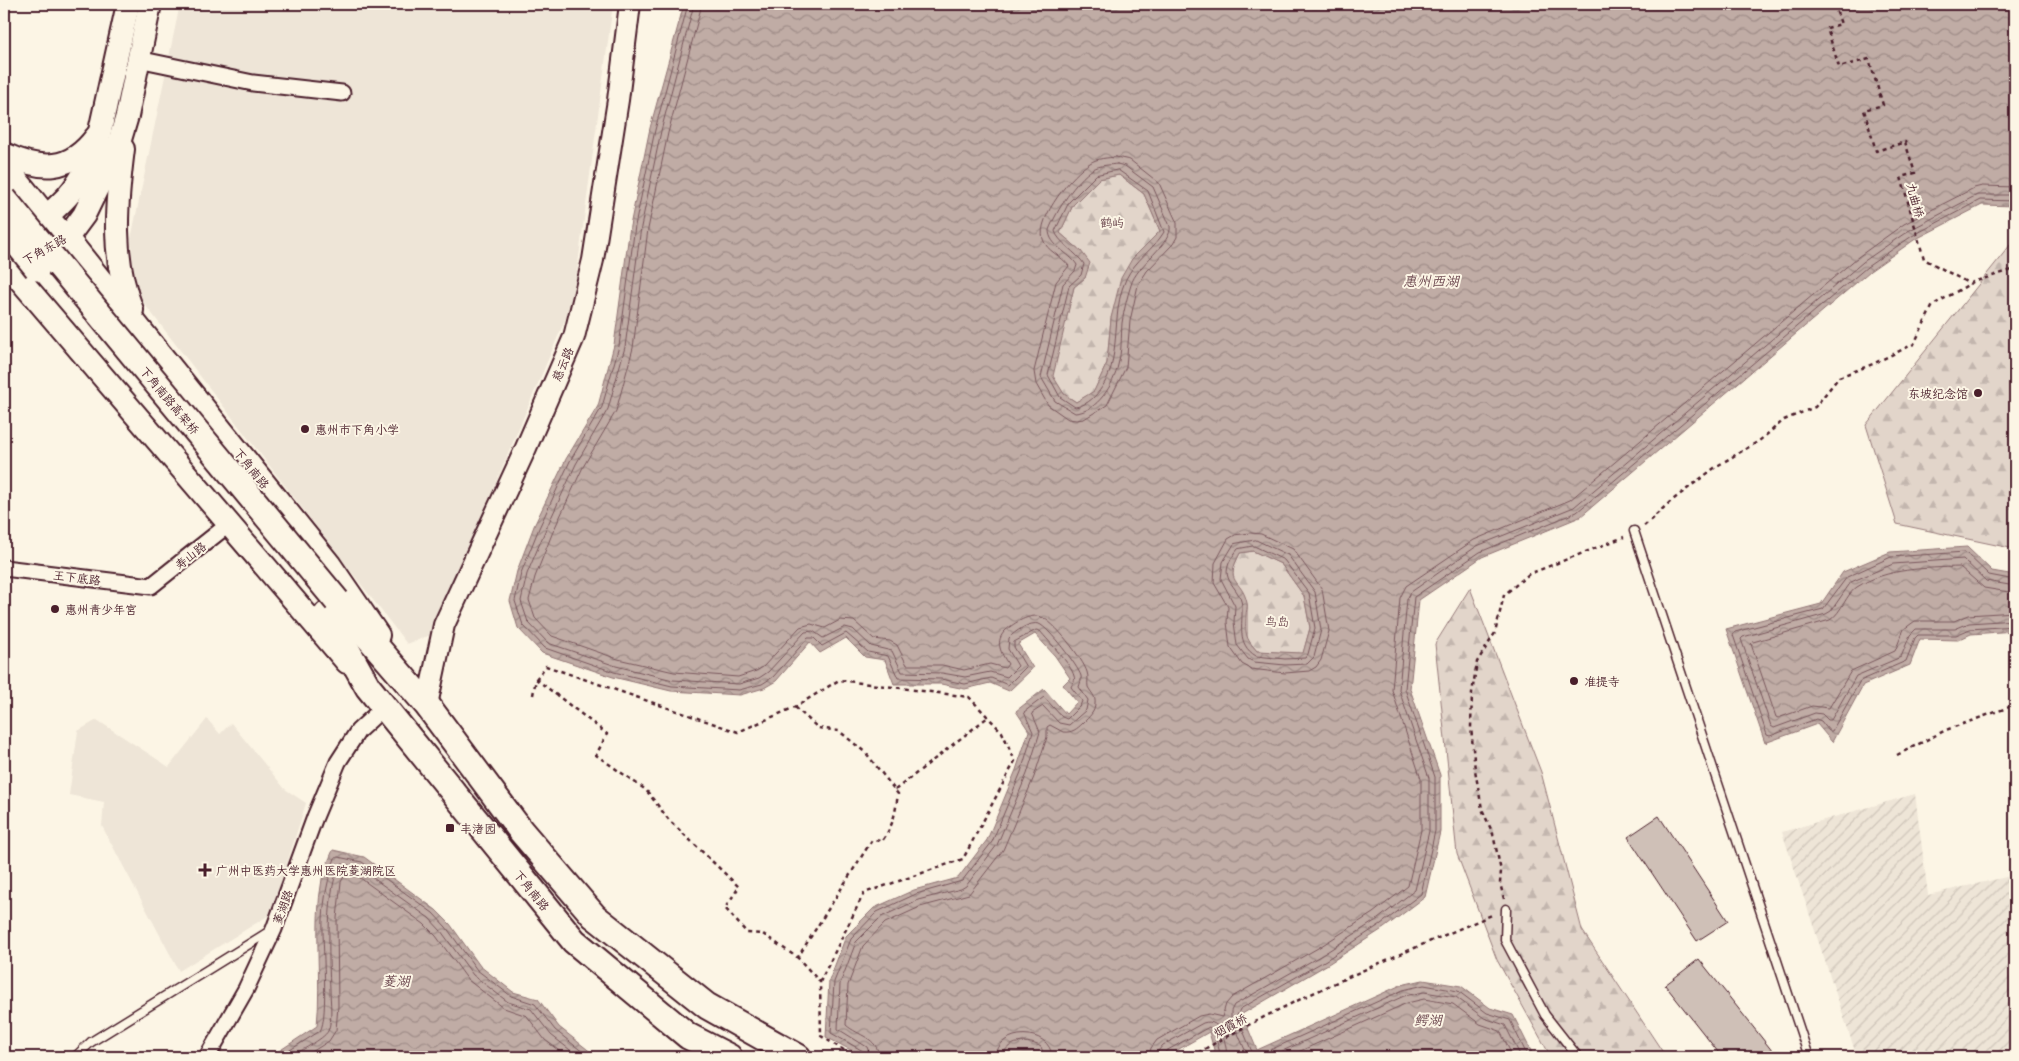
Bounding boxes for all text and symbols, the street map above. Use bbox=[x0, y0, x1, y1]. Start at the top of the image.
street label: 九曲桥 bbox=[1903, 180, 1930, 221]
park label: 鹤屿 bbox=[1100, 213, 1124, 231]
street label: 下角东路 bbox=[19, 229, 69, 269]
water label: 惠州西湖 bbox=[1403, 270, 1461, 291]
street label: 慈云路 bbox=[547, 344, 577, 384]
street label: 下角南路高架桥 bbox=[136, 362, 205, 439]
place label: 东坡纪念馆 bbox=[1908, 384, 1968, 402]
marker: 东坡纪念馆 bbox=[1972, 387, 1984, 399]
place label: 惠州市下角小学 bbox=[315, 420, 399, 438]
marker: 惠州市下角小学 bbox=[299, 423, 311, 435]
street label: 下角南路 bbox=[230, 444, 274, 492]
street label: 寿山路 bbox=[170, 537, 210, 573]
street label: 王下底路 bbox=[52, 565, 102, 589]
place label: 惠州青少年宫 bbox=[65, 600, 137, 618]
marker: 惠州青少年宫 bbox=[49, 603, 61, 615]
park label: 鸟岛 bbox=[1265, 612, 1289, 630]
place label: 准提寺 bbox=[1584, 672, 1620, 690]
marker: 准提寺 bbox=[1568, 675, 1580, 687]
place label: 丰渚园 bbox=[460, 819, 496, 837]
marker: 丰渚园 bbox=[444, 822, 456, 834]
place label: 广州中医药大学惠州医院菱湖院区 bbox=[216, 861, 396, 879]
marker: 广州中医药大学惠州医院菱湖院区 bbox=[198, 863, 212, 877]
street label: 下角南路 bbox=[510, 866, 554, 914]
street label: 菱湖路 bbox=[267, 887, 297, 927]
water label: 菱湖 bbox=[382, 970, 412, 991]
street label: 烟霞桥 bbox=[1210, 1008, 1251, 1042]
water label: 鳄湖 bbox=[1414, 1009, 1444, 1030]

